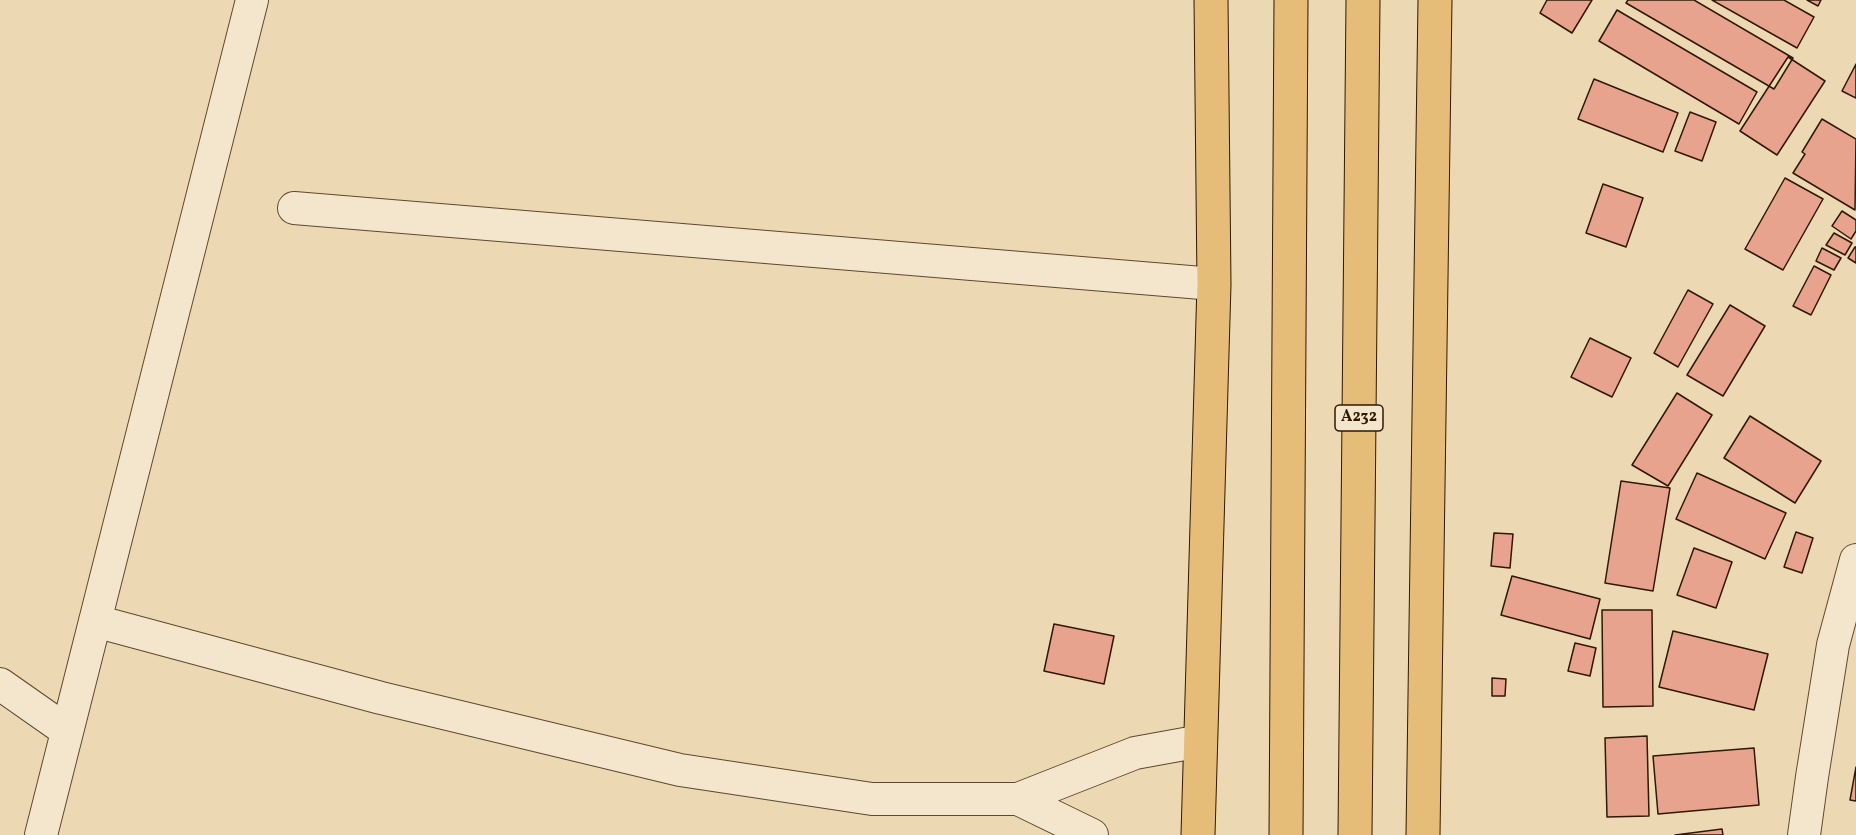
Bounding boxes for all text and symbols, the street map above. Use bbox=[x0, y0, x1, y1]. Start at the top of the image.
road number: A232 bbox=[1335, 405, 1383, 431]

